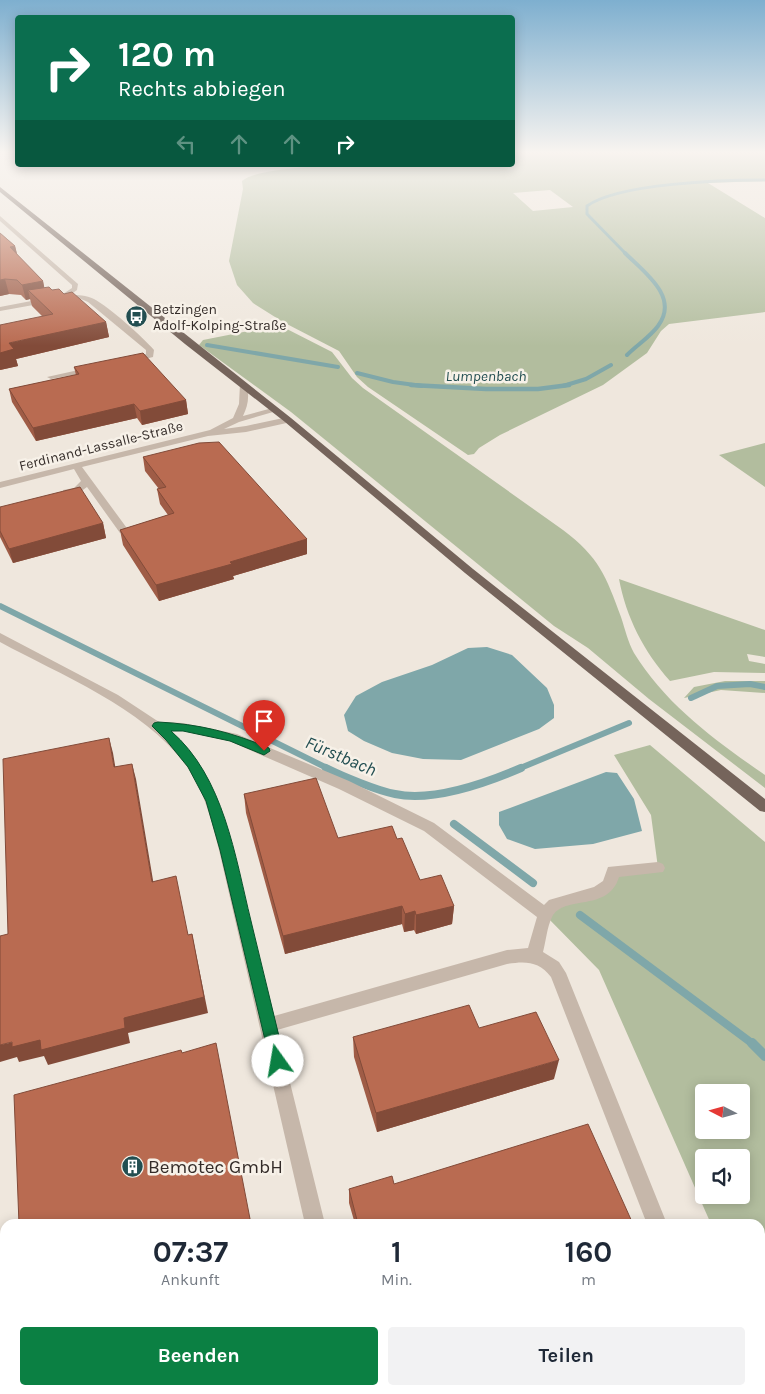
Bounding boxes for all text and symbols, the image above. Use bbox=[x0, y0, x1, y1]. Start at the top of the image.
text: 120 m bbox=[118, 34, 216, 75]
icon: right bbox=[35, 35, 100, 100]
text: Rechts abbiegen bbox=[118, 76, 286, 102]
icon: left bbox=[172, 130, 200, 158]
icon: ahead bbox=[225, 130, 253, 158]
icon: ahead bbox=[278, 130, 306, 158]
icon: right bbox=[331, 130, 359, 158]
place label: Betzingen Adolf-Kolping-Straße bbox=[153, 301, 287, 334]
bus stop icon: Betzingen Adolf-Kolping-Straße bbox=[125, 305, 149, 329]
water label: Lumpenbach bbox=[446, 367, 526, 385]
street label: Ferdinand-Lassalle-Straße bbox=[17, 417, 185, 475]
pin bbox=[243, 700, 285, 751]
icon: arrive bbox=[250, 707, 278, 735]
water label: Fürstbach bbox=[302, 731, 380, 781]
position arrow bbox=[251, 1034, 303, 1086]
north arrow bbox=[695, 1084, 750, 1139]
map controls bbox=[695, 1084, 750, 1204]
button: sound bbox=[695, 1149, 750, 1204]
building icon: Bemotec GmbH bbox=[120, 1155, 144, 1179]
place label: Bemotec GmbH bbox=[148, 1156, 283, 1178]
text: 07:37 bbox=[153, 1234, 228, 1270]
text: 1 bbox=[391, 1234, 402, 1270]
text: 160 bbox=[564, 1234, 612, 1270]
text: Ankunft bbox=[161, 1270, 220, 1289]
text: Min. bbox=[381, 1270, 412, 1289]
text: m bbox=[581, 1270, 596, 1289]
button: Beenden bbox=[20, 1327, 378, 1385]
button: Teilen bbox=[388, 1327, 745, 1385]

